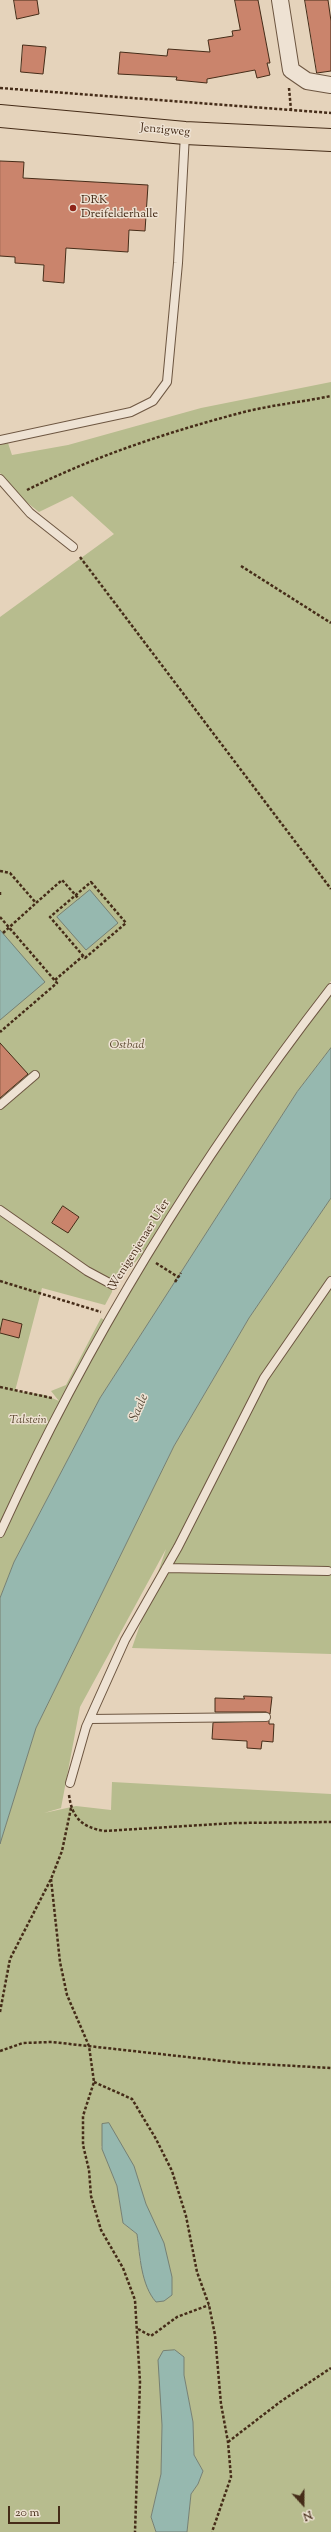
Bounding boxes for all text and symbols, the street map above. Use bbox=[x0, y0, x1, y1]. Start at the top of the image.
street label: Jenzigweg bbox=[139, 122, 191, 140]
place label: DRK Dreifelderhalle bbox=[81, 194, 158, 222]
marker: DRK Dreifelderhalle bbox=[68, 203, 78, 213]
park label: Ostbad bbox=[110, 1039, 144, 1053]
street label: Wenigenjenaer Ufer bbox=[106, 1197, 174, 1293]
water label: Saale bbox=[127, 1392, 153, 1424]
park label: Talstein bbox=[9, 1414, 47, 1428]
north arrow bbox=[283, 2484, 323, 2524]
scale bar bbox=[10, 2498, 62, 2524]
text: 20 m bbox=[15, 2504, 39, 2522]
text: N bbox=[300, 2506, 314, 2524]

